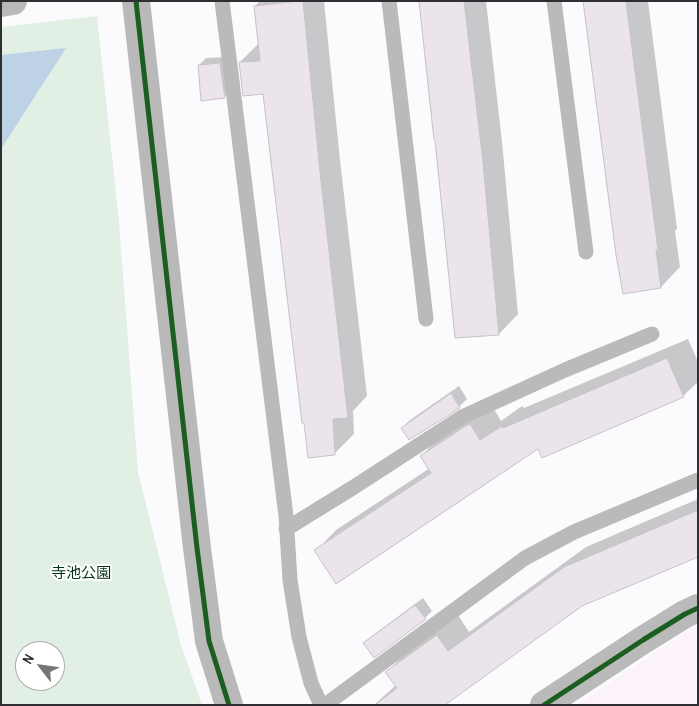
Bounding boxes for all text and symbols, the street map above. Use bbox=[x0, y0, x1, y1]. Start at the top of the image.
park label: 寺池公園 bbox=[51, 565, 111, 583]
north arrow bbox=[15, 641, 65, 691]
text: N bbox=[18, 651, 38, 667]

